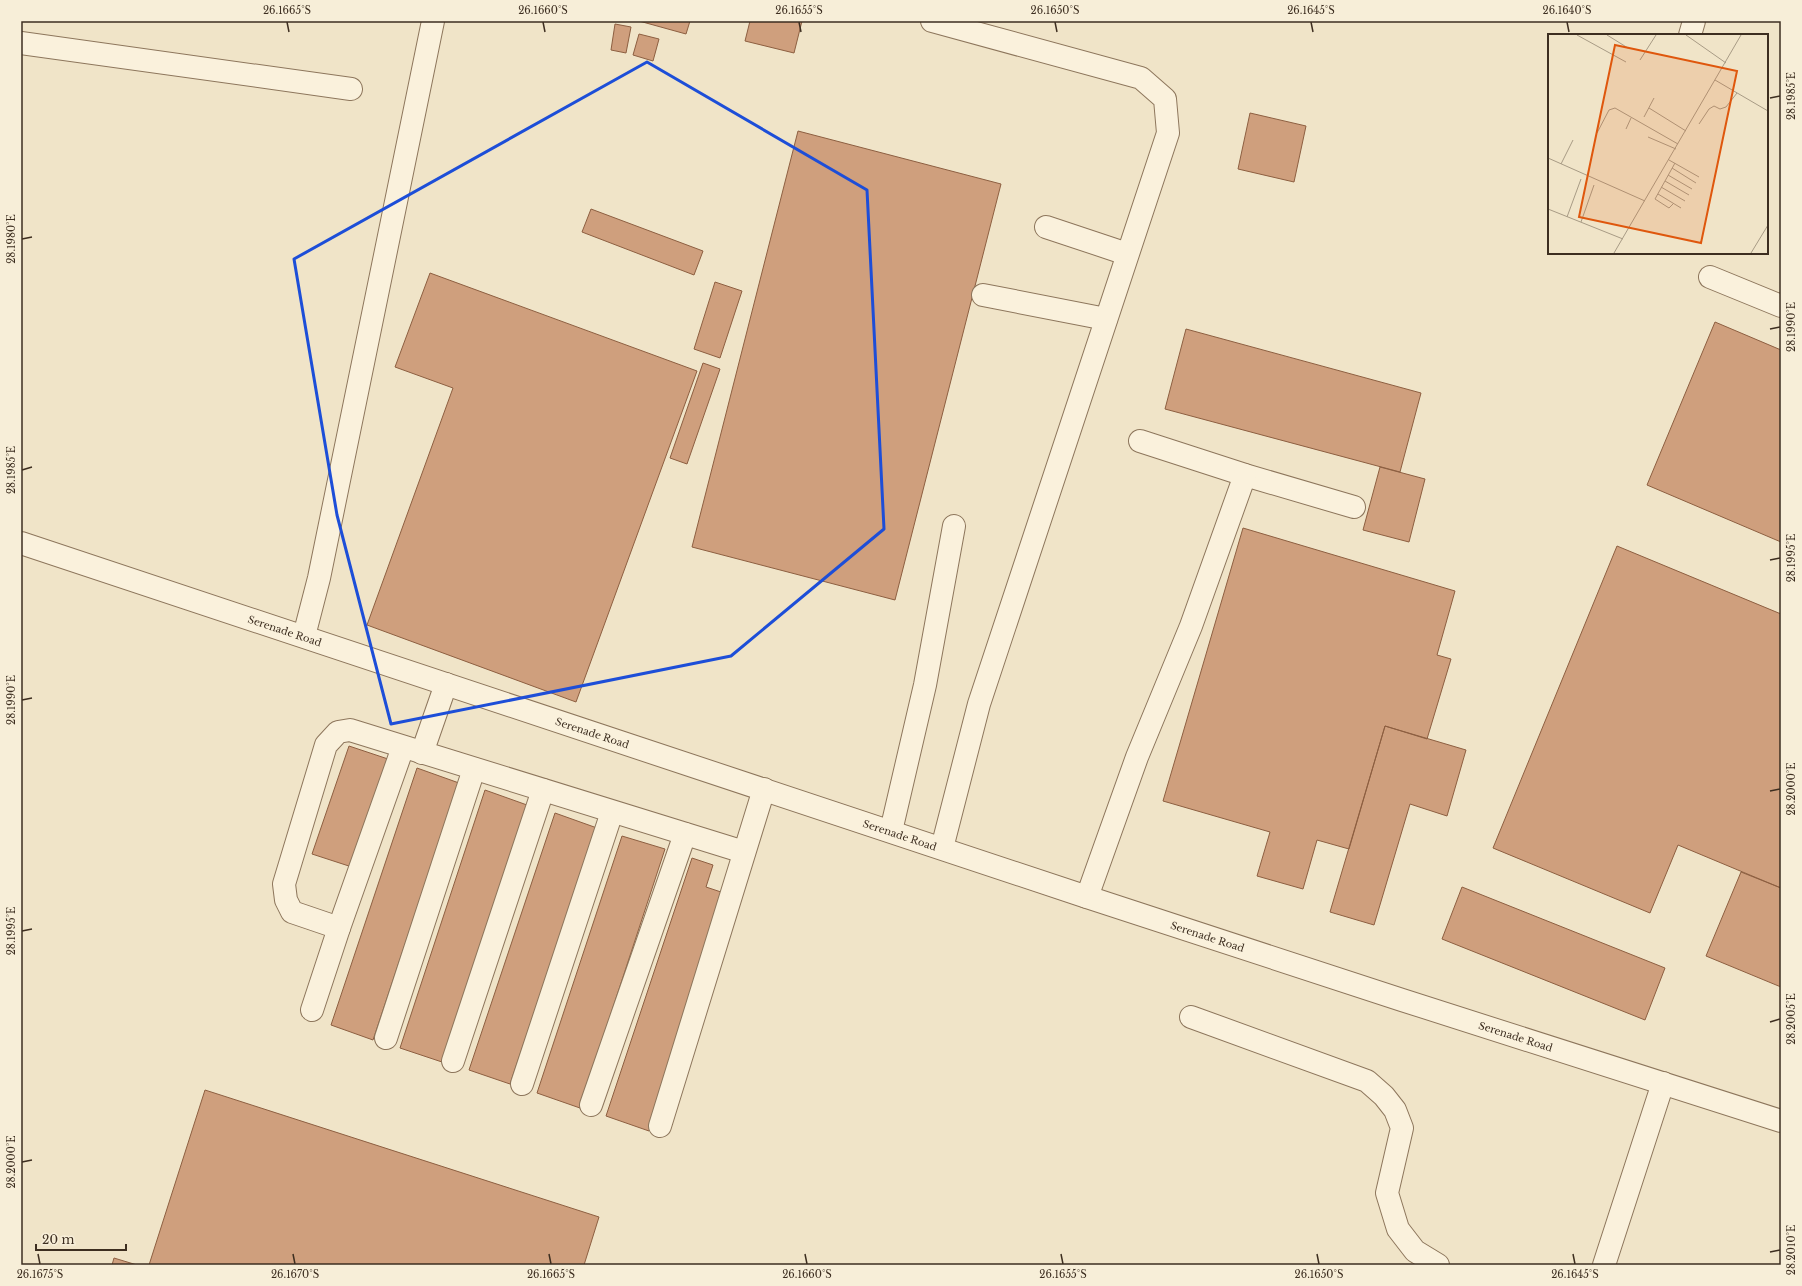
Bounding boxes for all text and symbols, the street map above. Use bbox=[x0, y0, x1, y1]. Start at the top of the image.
text: 26.1665°S bbox=[263, 4, 311, 17]
text: 26.1660°S bbox=[518, 4, 568, 17]
text: 26.1655°S bbox=[775, 4, 823, 17]
text: 26.1650°S bbox=[1031, 4, 1079, 17]
text: 26.1645°S bbox=[1287, 4, 1335, 17]
text: 26.1640°S bbox=[1542, 4, 1592, 17]
inset map bbox=[1548, 34, 1768, 254]
text: 28.1985°E bbox=[1785, 72, 1798, 120]
text: 28.1980°E bbox=[5, 214, 18, 264]
text: 28.1990°E bbox=[1785, 302, 1798, 352]
text: 28.1985°E bbox=[5, 446, 18, 494]
text: 28.1995°E bbox=[1785, 534, 1798, 582]
street label: Serenade Road bbox=[246, 613, 324, 649]
text: 28.1990°E bbox=[5, 675, 18, 725]
street label: Serenade Road bbox=[554, 715, 631, 752]
text: 28.2000°E bbox=[1785, 762, 1798, 816]
street label: Serenade Road bbox=[861, 817, 938, 854]
text: 28.1995°E bbox=[5, 907, 18, 955]
street label: Serenade Road bbox=[1169, 919, 1246, 955]
text: 28.2005°E bbox=[1785, 993, 1798, 1045]
street label: Serenade Road bbox=[1477, 1019, 1554, 1055]
text: 28.2000°E bbox=[5, 1135, 18, 1189]
text: 28.2010°E bbox=[1785, 1225, 1798, 1275]
scale bar bbox=[36, 1226, 126, 1252]
text: 20 m bbox=[42, 1232, 74, 1247]
text: 26.1675°S bbox=[17, 1268, 63, 1281]
text: 26.1670°S bbox=[271, 1268, 319, 1281]
text: 26.1665°S bbox=[527, 1268, 575, 1281]
text: 26.1660°S bbox=[782, 1268, 832, 1281]
text: 26.1655°S bbox=[1039, 1268, 1087, 1281]
text: 26.1650°S bbox=[1295, 1268, 1343, 1281]
text: 26.1645°S bbox=[1551, 1268, 1599, 1281]

